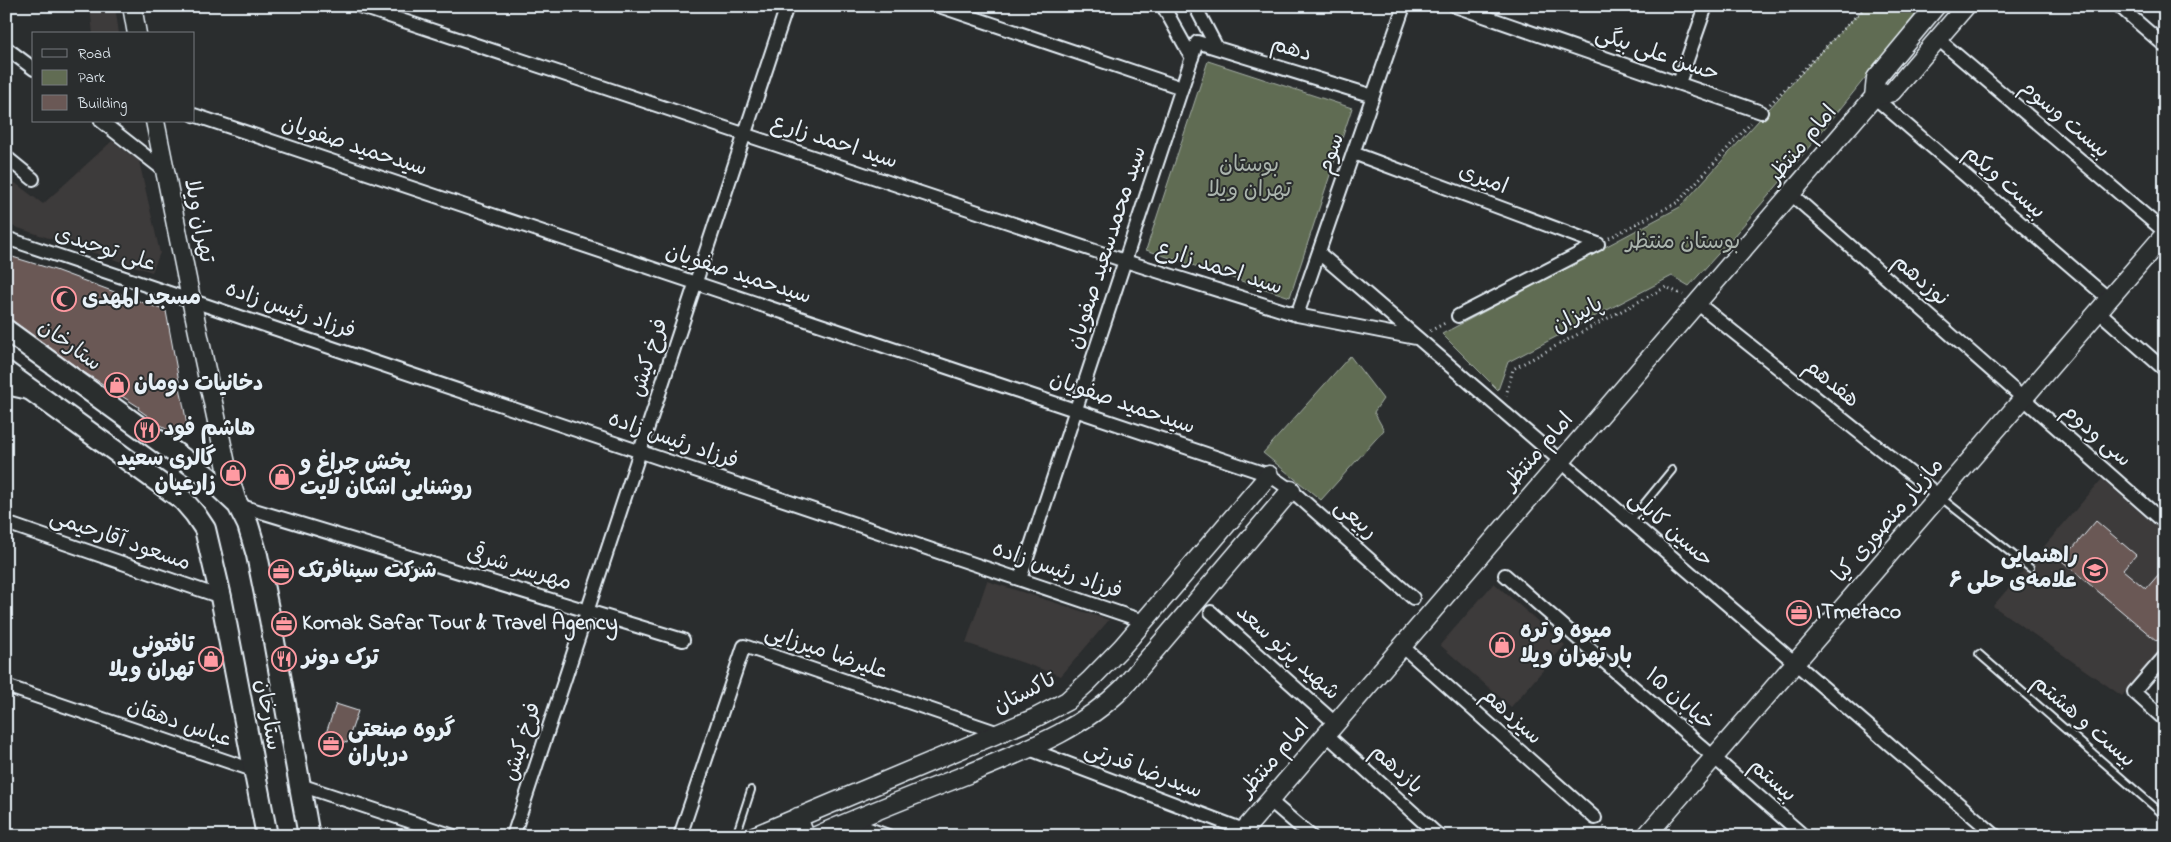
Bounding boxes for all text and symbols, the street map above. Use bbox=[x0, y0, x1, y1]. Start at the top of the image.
street label: حسن علی بیگی bbox=[1591, 19, 1723, 91]
street label: دهم bbox=[1266, 29, 1316, 71]
legend bbox=[32, 32, 195, 122]
text: Road bbox=[78, 43, 111, 65]
text: Park bbox=[78, 67, 106, 89]
street label: بیست وسوم bbox=[2012, 73, 2116, 167]
text: Building bbox=[77, 93, 127, 116]
street label: امام منتظر bbox=[1759, 98, 1846, 193]
street label: سیدحمید صفویان bbox=[277, 108, 431, 186]
street label: سید احمد زارع bbox=[767, 108, 901, 178]
street label: سوم bbox=[1310, 129, 1354, 179]
street label: بیست ویکم bbox=[1956, 138, 2052, 228]
street label: سید محمدسعید صفویان bbox=[1060, 142, 1156, 354]
park label: بوستان تهران ویلا bbox=[1207, 150, 1292, 207]
street label: امیری bbox=[1454, 156, 1512, 204]
street label: تهران ویلا bbox=[174, 176, 222, 266]
street label: علی توحیدی bbox=[50, 219, 160, 281]
park label: بوستان منتظر bbox=[1624, 227, 1740, 259]
street label: سید احمد زارع bbox=[1152, 234, 1286, 304]
street label: سیدحمید صفویان bbox=[661, 236, 815, 314]
street label: نوزدهم bbox=[1885, 247, 1955, 315]
street label: فرزاد رئیس زاده bbox=[221, 274, 359, 348]
place label: مسجد المهدی bbox=[82, 283, 201, 315]
mosque icon: مسجد المهدی bbox=[51, 286, 77, 312]
street label: پاییزان bbox=[1547, 289, 1609, 343]
street label: ستارخان bbox=[30, 312, 108, 380]
street label: فرخ کیش bbox=[622, 315, 678, 401]
street label: هفدهم bbox=[1796, 352, 1866, 416]
street label: سیدحمید صفویان bbox=[1045, 364, 1199, 444]
place label: دخانیات دومان bbox=[134, 369, 263, 401]
shop icon: دخانیات دومان bbox=[104, 372, 130, 398]
street label: سی ودوم bbox=[2054, 396, 2138, 476]
street label: فرزاد رئیس زاده bbox=[604, 404, 742, 478]
street label: امام منتظر bbox=[1494, 406, 1582, 500]
place label: هاشم فود bbox=[164, 414, 255, 446]
restaurant icon: هاشم فود bbox=[134, 417, 160, 443]
place label: گالری سعید زارعیان bbox=[117, 444, 216, 501]
place label: پخش چراغ و روشنایی اشکان لایت bbox=[298, 448, 472, 505]
street label: مازیار منصوری کیا bbox=[1826, 451, 1952, 591]
shop icon: گالری سعید زارعیان bbox=[220, 460, 246, 486]
shop icon: پخش چراغ و روشنایی اشکان لایت bbox=[269, 464, 295, 490]
street label: حسین کابلی bbox=[1620, 484, 1720, 576]
street label: ربیعی bbox=[1326, 492, 1384, 548]
street label: مسعود آقارحیمی bbox=[45, 502, 195, 580]
street label: فرزاد رئیس زاده bbox=[988, 534, 1126, 608]
street label: مهرسر شرقی bbox=[462, 538, 576, 600]
place label: راهنمایی علامه‌ی حلی ۶ bbox=[1949, 541, 2078, 598]
place label: شرکت سینافرتک bbox=[298, 556, 437, 588]
school or university icon: راهنمایی علامه‌ی حلی ۶ bbox=[2082, 557, 2108, 583]
office icon: شرکت سینافرتک bbox=[268, 559, 294, 585]
street label: شهید پرتو سعد bbox=[1228, 597, 1346, 709]
place label: ITmetaco bbox=[1816, 597, 1901, 629]
office icon: ITmetaco bbox=[1786, 600, 1812, 626]
place label: Komak Safar Tour & Travel Agency bbox=[302, 608, 618, 641]
office icon: Komak Safar Tour & Travel Agency bbox=[271, 611, 297, 637]
place label: میوه و تره بار تهران ویلا bbox=[1520, 616, 1632, 673]
street label: علیرضا میرزایی bbox=[760, 617, 892, 689]
place label: تافتونی تهران ویلا bbox=[108, 630, 195, 687]
shop icon: میوه و تره بار تهران ویلا bbox=[1489, 632, 1515, 658]
place label: ترک دونر bbox=[300, 643, 379, 675]
shop icon: تافتونی تهران ویلا bbox=[198, 646, 224, 672]
restaurant icon: ترک دونر bbox=[271, 646, 297, 672]
street label: خیابان ۱۵ bbox=[1637, 661, 1721, 739]
street label: تاکستان bbox=[988, 664, 1062, 723]
street label: بیست و هشتم bbox=[2024, 668, 2142, 776]
street label: ستارخان bbox=[245, 677, 289, 753]
street label: سیزدهم bbox=[1473, 681, 1549, 753]
street label: عباس دهقان bbox=[122, 691, 236, 757]
street label: فرخ کیش bbox=[495, 699, 551, 785]
street label: امام منتظر bbox=[1230, 713, 1318, 807]
place label: گروه صنعتی درباران bbox=[348, 715, 455, 772]
office icon: گروه صنعتی درباران bbox=[318, 731, 344, 757]
street label: سیدرضا قدرتی bbox=[1079, 734, 1207, 808]
street label: یازدهم bbox=[1362, 737, 1430, 803]
street label: بیستم bbox=[1741, 751, 1803, 811]

